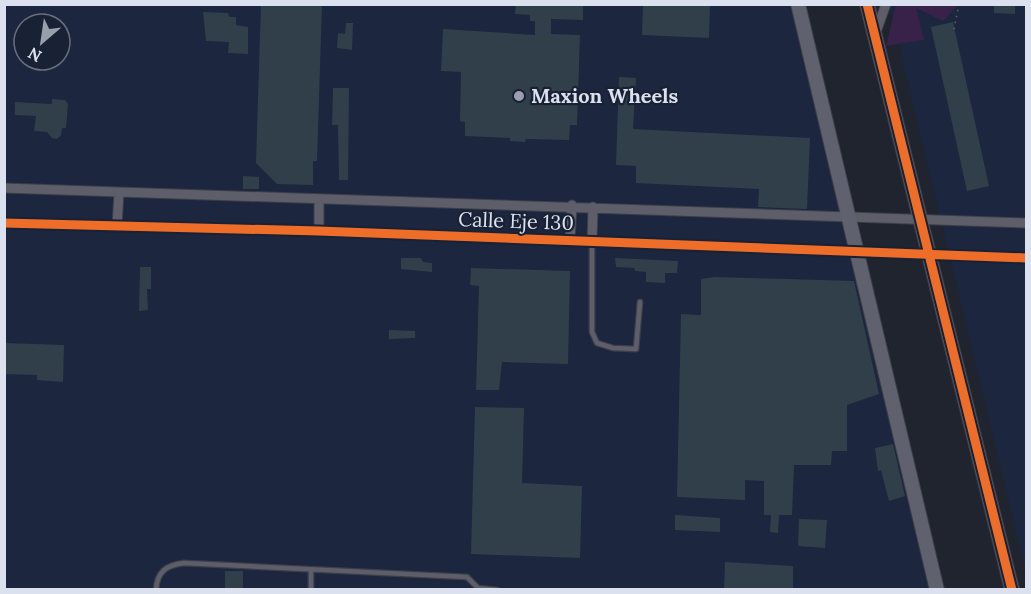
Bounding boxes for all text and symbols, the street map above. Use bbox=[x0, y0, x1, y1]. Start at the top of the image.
north arrow bbox=[12, 12, 72, 72]
text: N bbox=[24, 43, 45, 67]
place label: Maxion Wheels bbox=[531, 83, 679, 108]
marker: Maxion Wheels bbox=[512, 89, 526, 103]
street label: Calle Eje 130 bbox=[458, 206, 574, 235]

